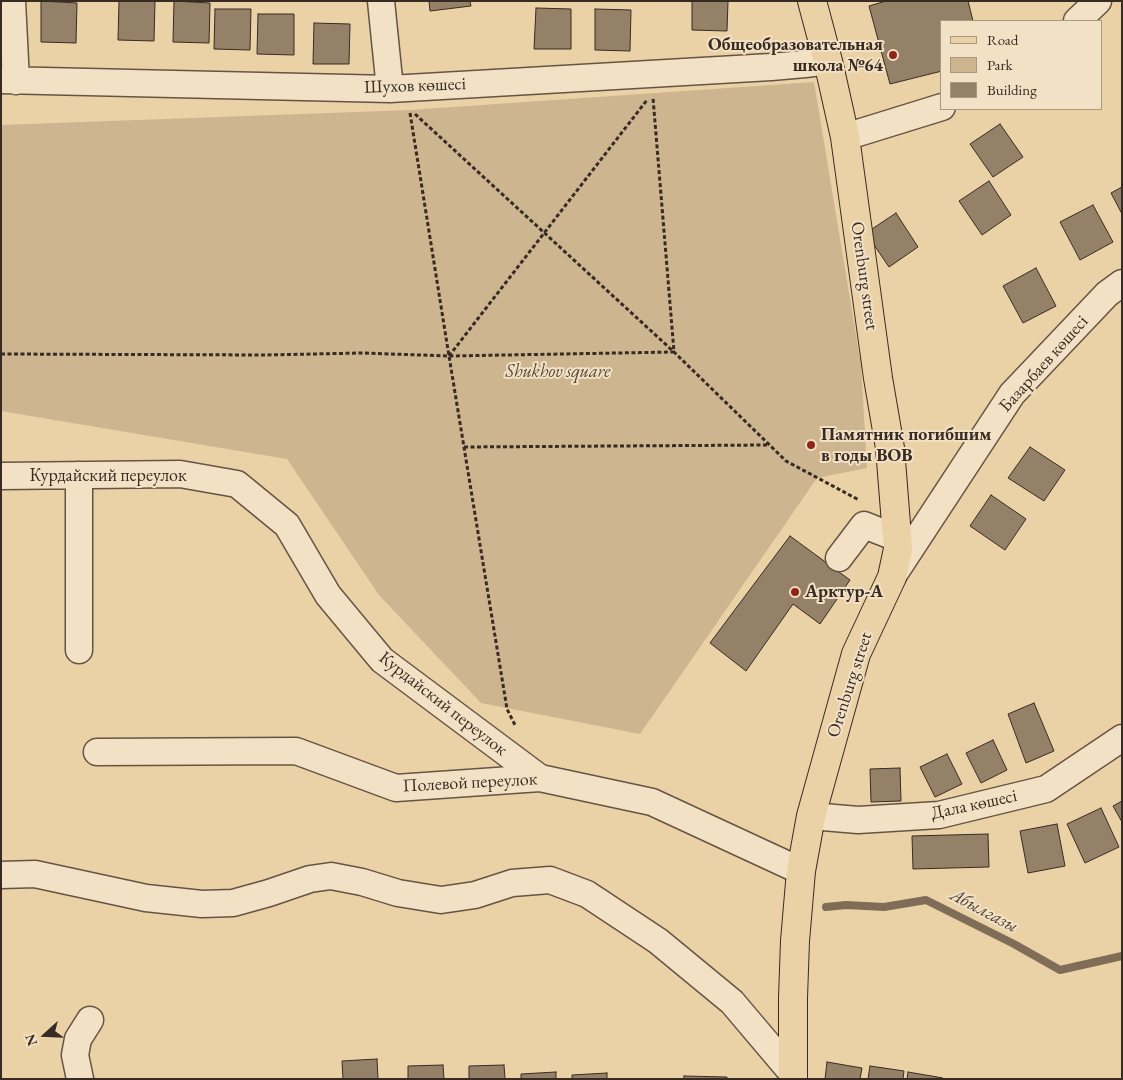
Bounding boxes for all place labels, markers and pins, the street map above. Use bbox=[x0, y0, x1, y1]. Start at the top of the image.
place label: Общеобразовательная школа №64 bbox=[708, 34, 883, 76]
marker: Общеобразовательная школа №64 bbox=[887, 49, 899, 61]
place label: Памятник погибшим в годы ВОВ bbox=[821, 424, 991, 466]
marker: Памятник погибшим в годы ВОВ bbox=[805, 439, 817, 451]
place label: Арктур-А bbox=[805, 581, 883, 603]
marker: Арктур-А bbox=[789, 586, 801, 598]

